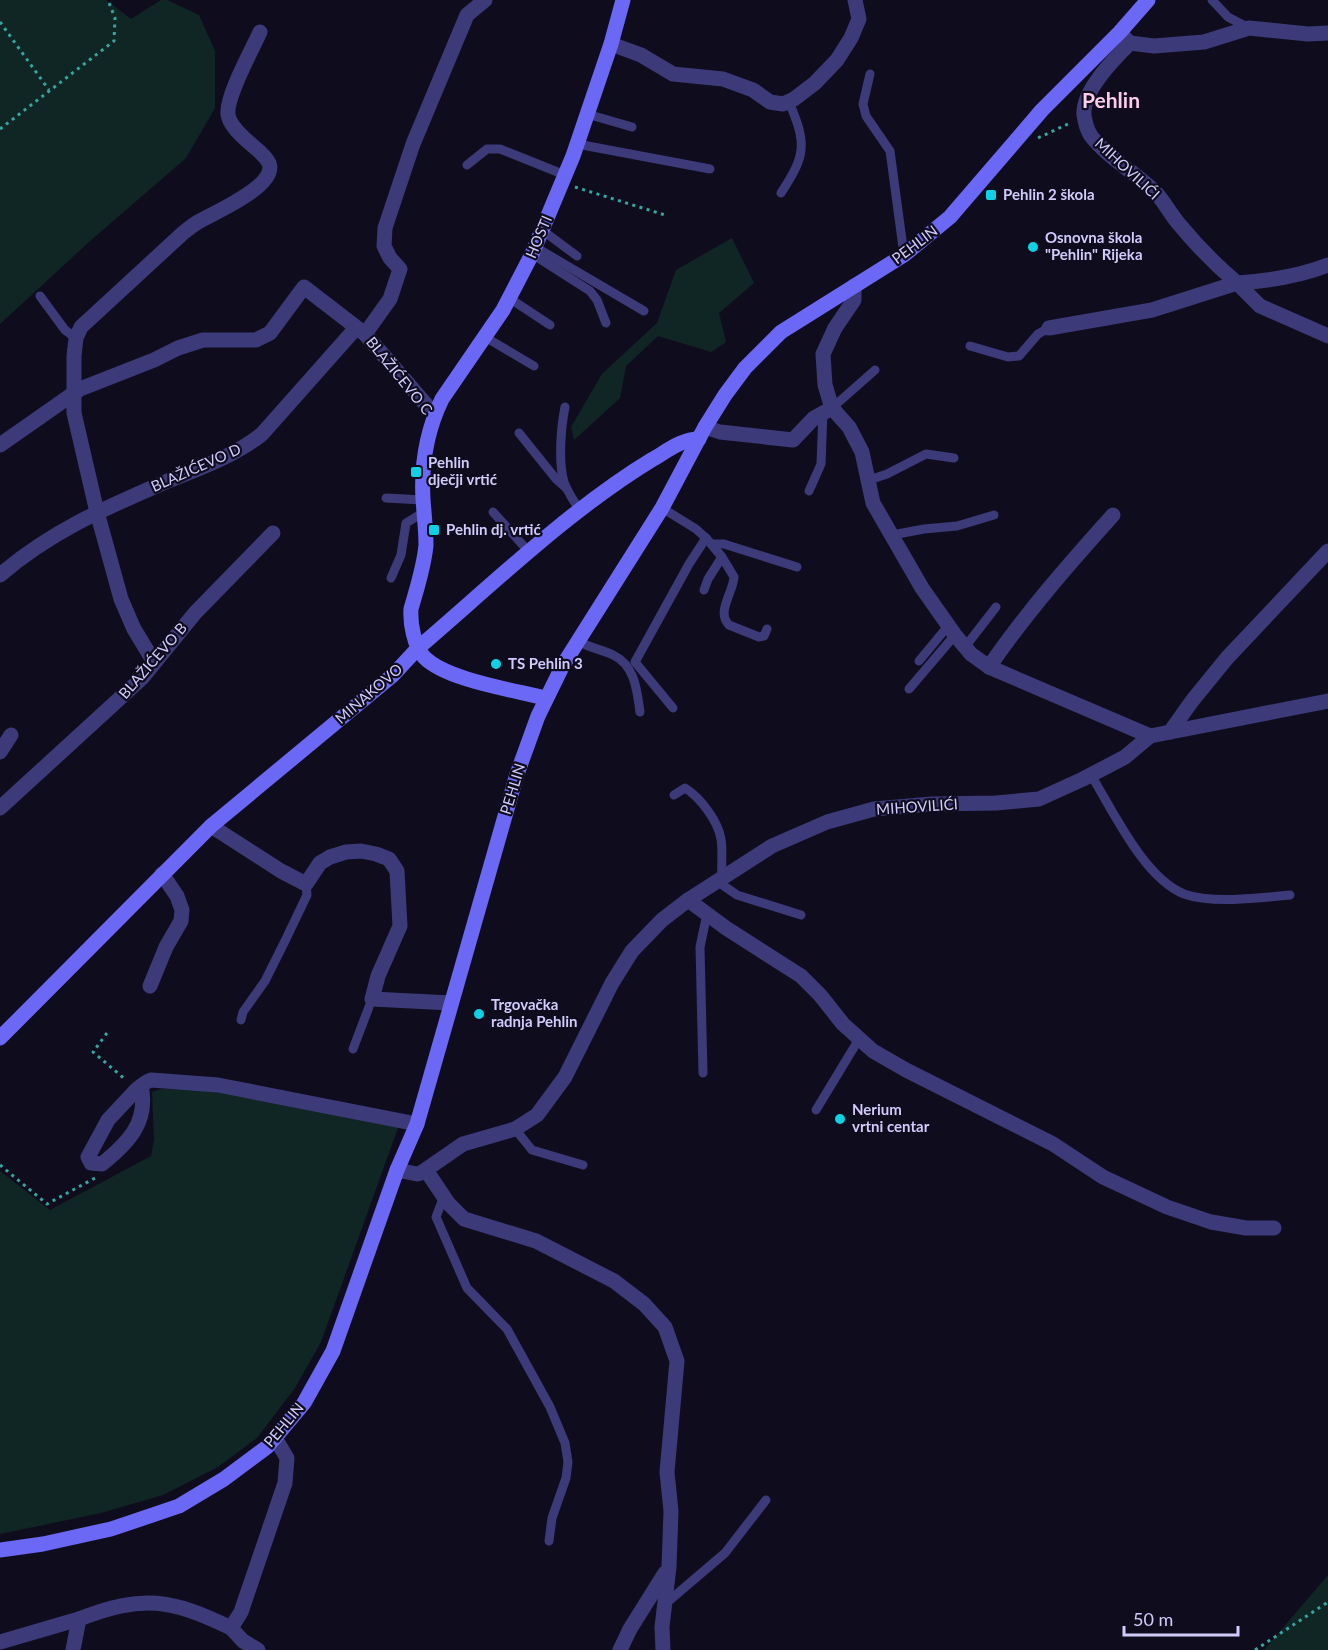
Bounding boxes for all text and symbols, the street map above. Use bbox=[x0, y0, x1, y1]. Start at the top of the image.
district label: Pehlin bbox=[1082, 87, 1140, 112]
street label: MIHOVILIĆI bbox=[1092, 134, 1164, 203]
place label: Pehlin 2 škola bbox=[1003, 185, 1095, 203]
marker: Pehlin 2 škola bbox=[984, 188, 998, 202]
street label: HOSTI bbox=[521, 213, 555, 261]
street label: PEHLIN bbox=[888, 221, 941, 267]
place label: Osnovna škola "Pehlin" Rijeka bbox=[1045, 228, 1143, 263]
marker: Osnovna škola "Pehlin" Rijeka bbox=[1026, 240, 1040, 254]
street label: BLAŽIĆEVO C bbox=[363, 333, 437, 418]
street label: BLAŽIĆEVO D bbox=[148, 439, 243, 495]
place label: Pehlin dječji vrtić bbox=[428, 453, 497, 488]
marker: Pehlin dječji vrtić bbox=[409, 465, 423, 479]
place label: Pehlin dj. vrtić bbox=[446, 520, 541, 538]
marker: Pehlin dj. vrtić bbox=[427, 523, 441, 537]
street label: BLAŽIĆEVO B bbox=[114, 619, 190, 702]
place label: TS Pehlin 3 bbox=[508, 654, 583, 672]
marker: TS Pehlin 3 bbox=[489, 657, 503, 671]
street label: MINAKOVO bbox=[331, 659, 405, 727]
street label: PEHLIN bbox=[496, 761, 528, 816]
street label: MIHOVILIĆI bbox=[876, 794, 958, 818]
place label: Trgovačka radnja Pehlin bbox=[491, 995, 578, 1030]
marker: Trgovačka radnja Pehlin bbox=[472, 1007, 486, 1021]
place label: Nerium vrtni centar bbox=[852, 1100, 930, 1135]
marker: Nerium vrtni centar bbox=[833, 1112, 847, 1126]
street label: PEHLIN bbox=[259, 1398, 307, 1450]
scale bar bbox=[1124, 1599, 1238, 1637]
text: 50 m bbox=[1133, 1608, 1173, 1630]

